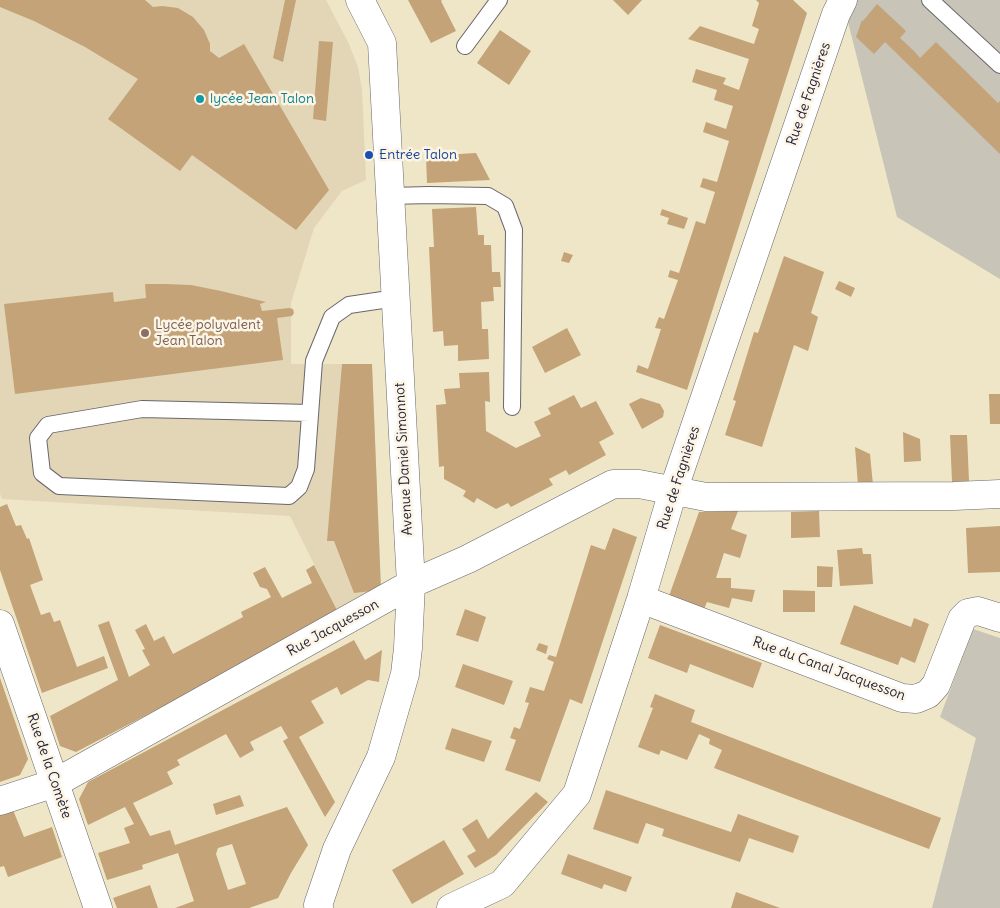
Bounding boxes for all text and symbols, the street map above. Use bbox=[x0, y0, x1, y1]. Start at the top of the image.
street label: Rue de Fagnières bbox=[784, 40, 834, 148]
place label: lycée Jean Talon bbox=[210, 91, 314, 107]
marker: lycée Jean Talon bbox=[194, 93, 206, 105]
place label: Entrée Talon bbox=[379, 147, 457, 163]
marker: Entrée Talon bbox=[363, 149, 375, 161]
place label: Lycée polyvalent Jean Talon bbox=[155, 317, 261, 350]
marker: Lycée polyvalent Jean Talon bbox=[139, 327, 151, 339]
street label: Avenue Daniel Simonnot bbox=[392, 382, 416, 536]
street label: Rue de Fagnières bbox=[654, 424, 704, 532]
street label: Rue Jacquesson bbox=[284, 596, 382, 660]
street label: Rue du Canal Jacquesson bbox=[750, 634, 908, 704]
street label: Rue de la Comète bbox=[23, 711, 75, 821]

